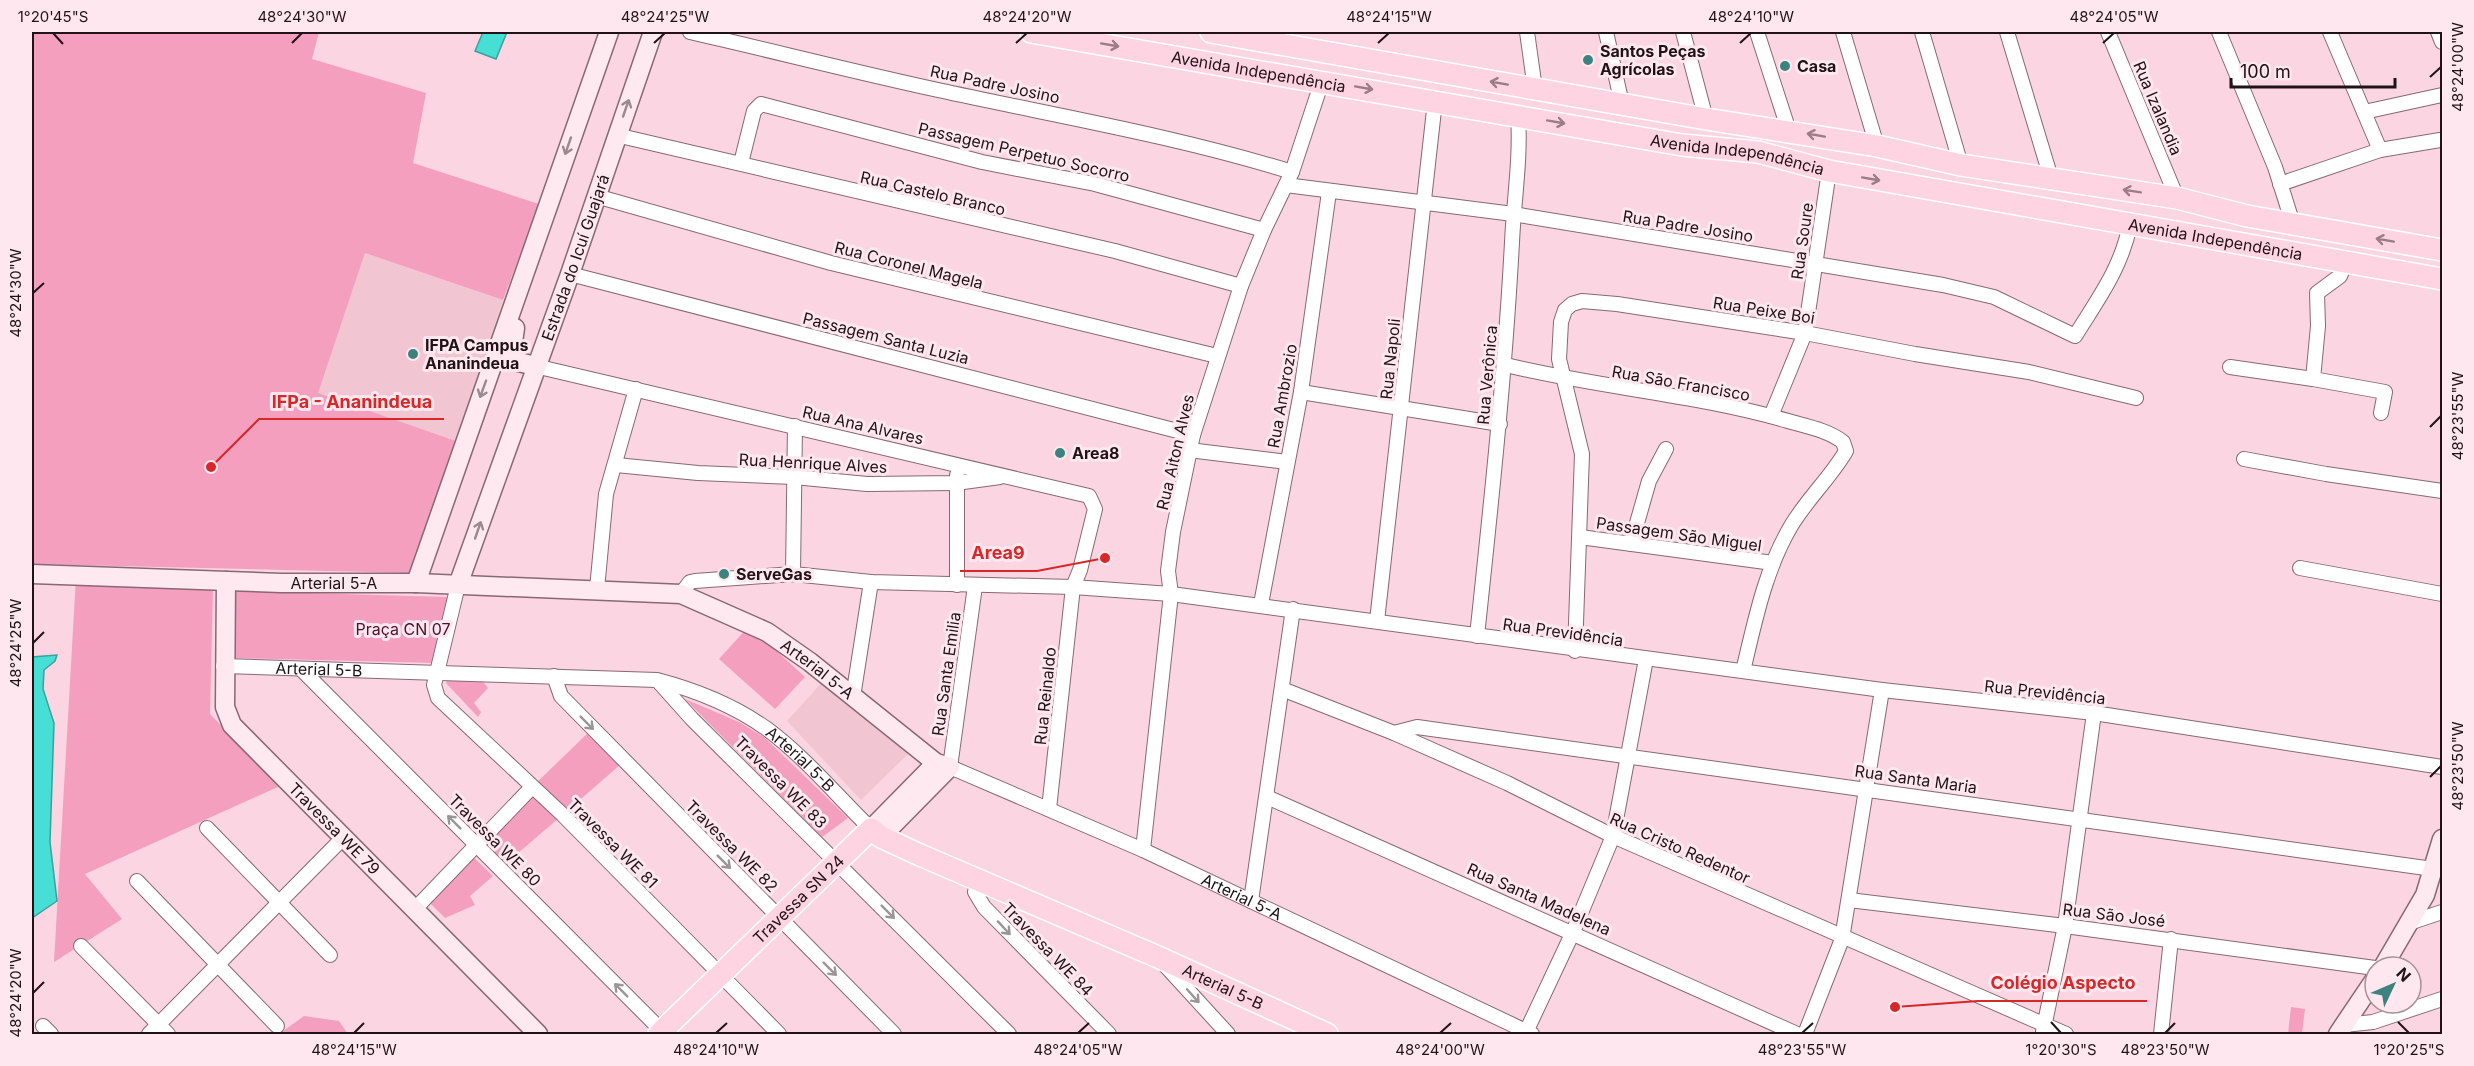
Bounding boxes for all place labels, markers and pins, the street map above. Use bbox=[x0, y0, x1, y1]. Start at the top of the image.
place label: Santos Peças Agrícolas bbox=[1600, 41, 1706, 79]
marker: Santos Peças Agrícolas bbox=[1581, 53, 1595, 67]
place label: Casa bbox=[1797, 56, 1836, 76]
marker: Casa bbox=[1778, 59, 1792, 73]
place label: IFPA Campus Ananindeua bbox=[425, 335, 528, 373]
marker: IFPA Campus Ananindeua bbox=[406, 347, 420, 361]
callout: IFPa - Ananindeua bbox=[259, 383, 444, 419]
place label: Area8 bbox=[1072, 443, 1119, 463]
marker: Area8 bbox=[1053, 446, 1067, 460]
callout: Area9 bbox=[960, 535, 1037, 571]
place label: ServeGas bbox=[736, 564, 812, 584]
marker: ServeGas bbox=[717, 567, 731, 581]
callout: Colégio Aspecto bbox=[1978, 965, 2147, 1001]

